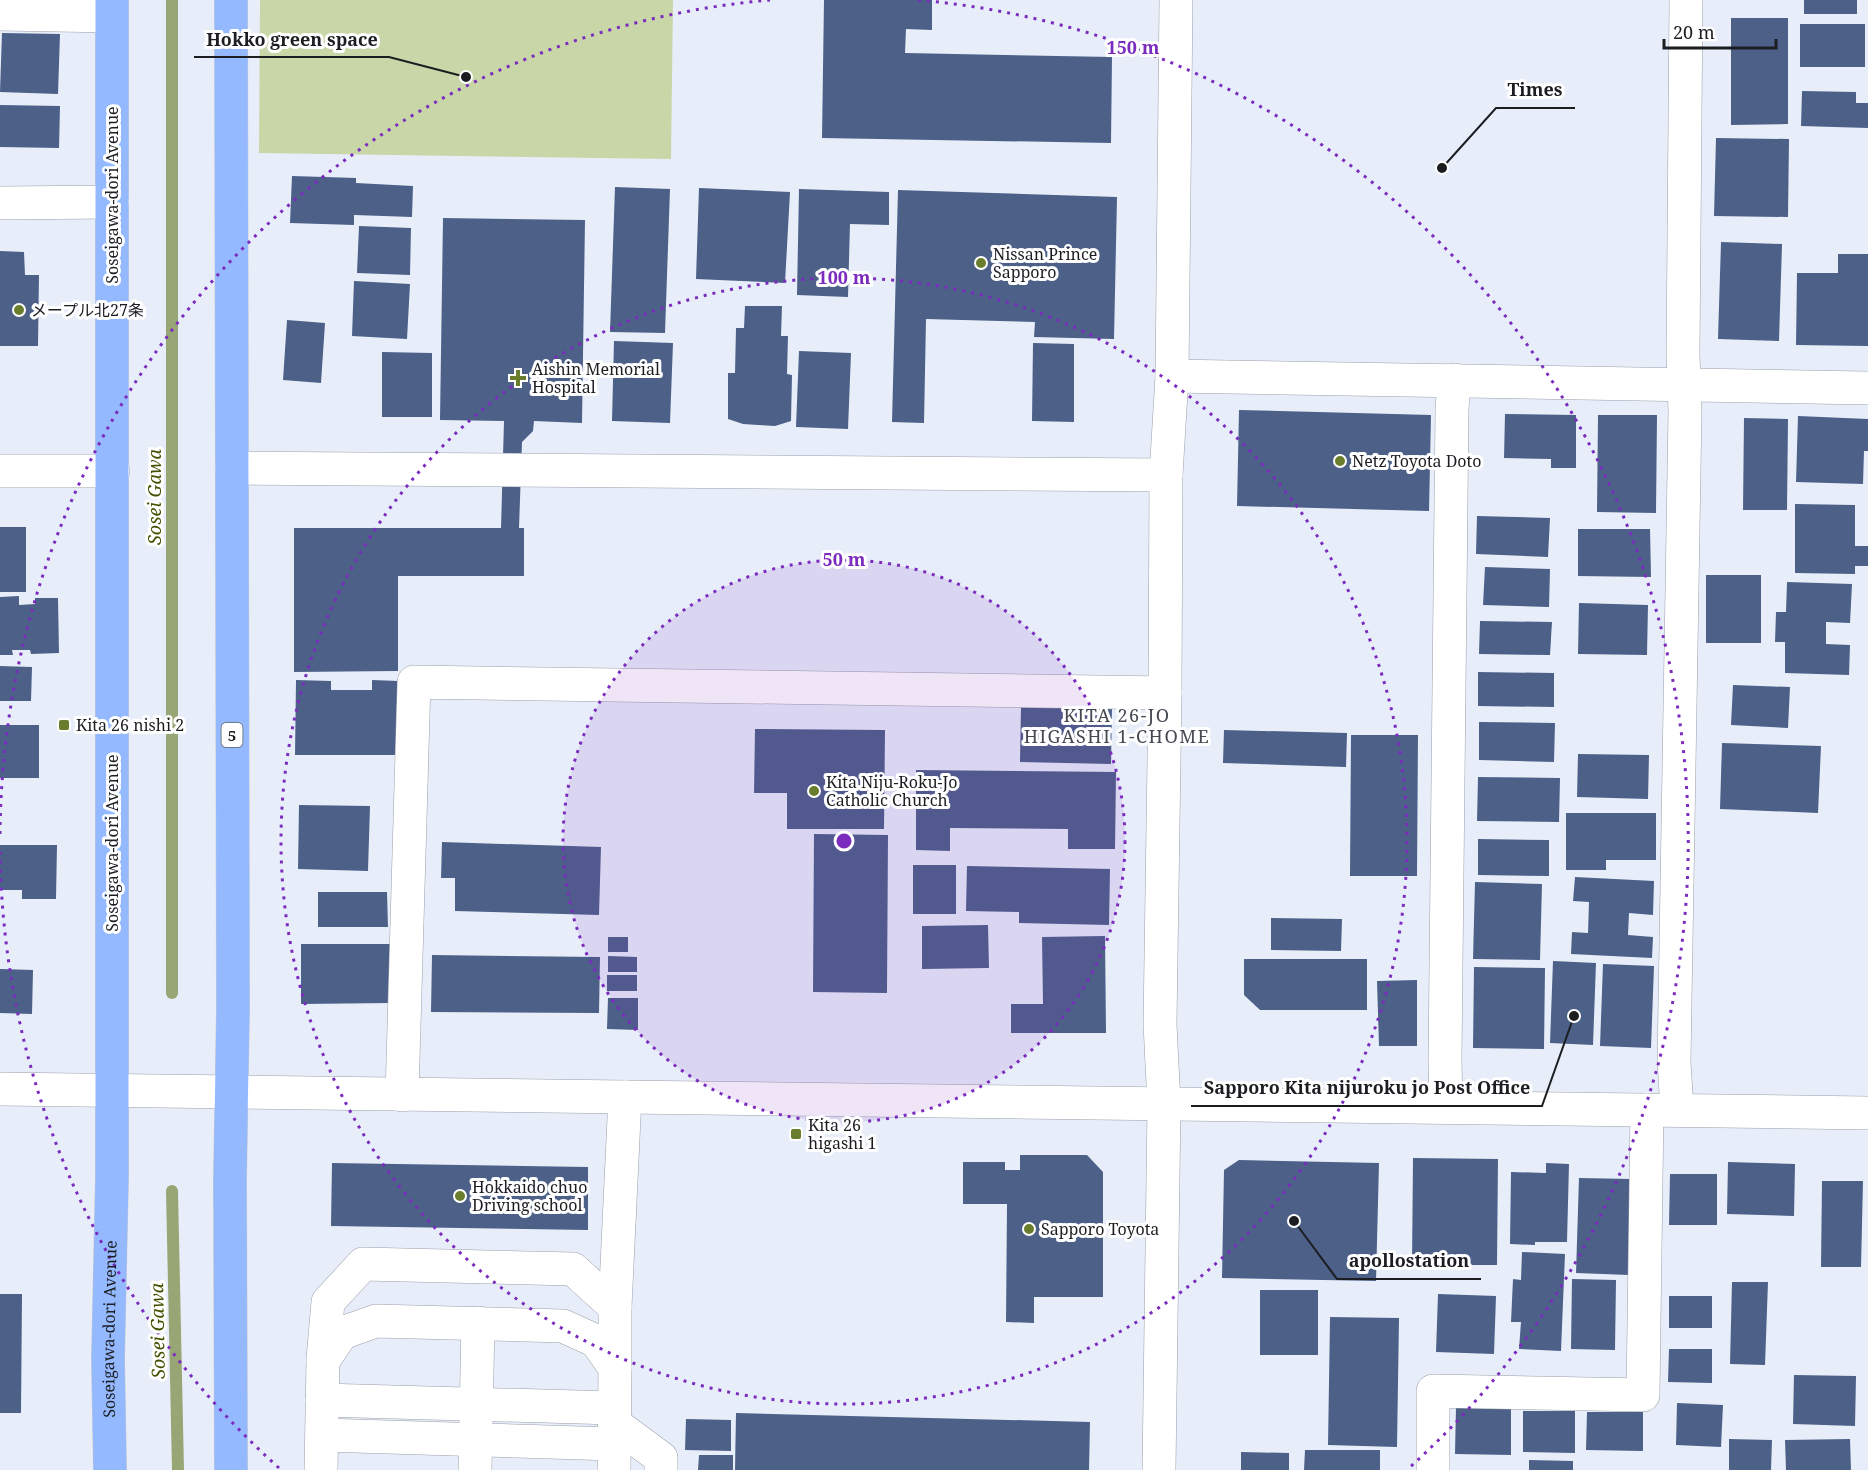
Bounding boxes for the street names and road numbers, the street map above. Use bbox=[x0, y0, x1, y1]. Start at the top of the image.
street label: Soseigawa-dori Avenue bbox=[101, 106, 123, 284]
road number: 5 bbox=[222, 723, 242, 747]
street label: Soseigawa-dori Avenue bbox=[101, 754, 123, 932]
street label: Soseigawa-dori Avenue bbox=[97, 1240, 122, 1418]

